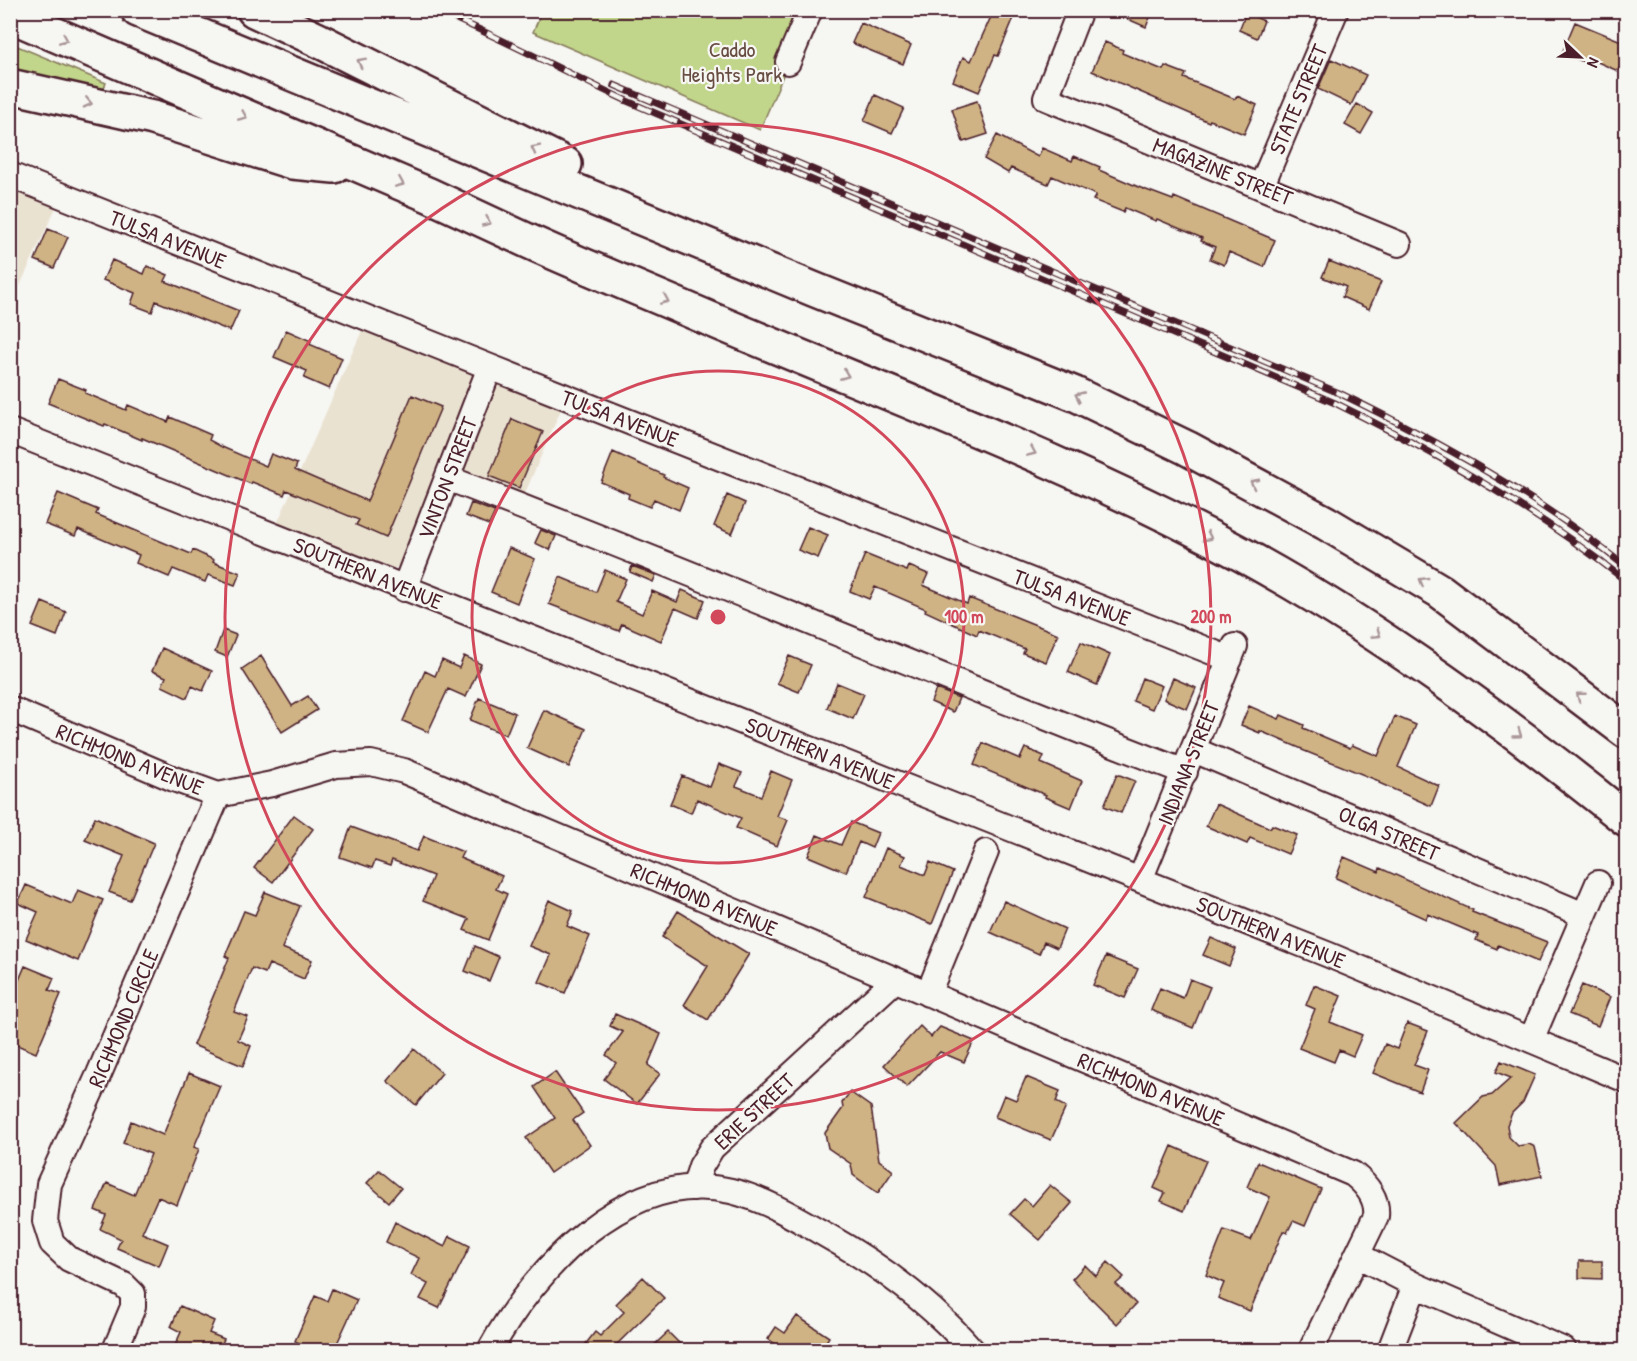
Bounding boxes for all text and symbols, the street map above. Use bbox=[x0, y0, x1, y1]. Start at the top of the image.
north arrow bbox=[1550, 27, 1610, 87]
one-way arrow bbox=[58, 31, 69, 43]
park label: Caddo Heights Park bbox=[682, 34, 782, 89]
street label: STATE STREET bbox=[1261, 39, 1335, 158]
text: N bbox=[1582, 55, 1606, 72]
one-way arrow bbox=[357, 58, 368, 69]
one-way arrow bbox=[83, 96, 93, 109]
one-way arrow bbox=[237, 109, 248, 121]
street label: MAGAZINE STREET bbox=[1149, 129, 1298, 213]
one-way arrow bbox=[531, 145, 542, 157]
one-way arrow bbox=[394, 176, 405, 188]
street label: TULSA AVENUE bbox=[105, 202, 231, 276]
one-way arrow bbox=[480, 214, 491, 226]
one-way arrow bbox=[659, 293, 670, 305]
one-way arrow bbox=[839, 368, 850, 380]
street label: TULSA AVENUE bbox=[557, 382, 683, 454]
one-way arrow bbox=[1075, 392, 1086, 404]
street label: VINTON STREET bbox=[410, 412, 484, 543]
one-way arrow bbox=[1026, 445, 1037, 457]
one-way arrow bbox=[1250, 479, 1260, 490]
street label: SOUTHERN AVENUE bbox=[289, 530, 447, 617]
one-way arrow bbox=[1201, 530, 1212, 541]
street label: TULSA AVENUE bbox=[1009, 561, 1135, 633]
one-way arrow bbox=[1419, 576, 1429, 588]
text: 100 m bbox=[944, 604, 984, 629]
text: 200 m bbox=[1191, 604, 1231, 629]
centre of rings bbox=[708, 607, 728, 627]
one-way arrow bbox=[1370, 627, 1381, 638]
one-way arrow bbox=[1576, 692, 1587, 703]
street label: INDIANA STREET bbox=[1150, 696, 1227, 829]
street label: SOUTHERN AVENUE bbox=[741, 710, 899, 797]
street label: RICHMOND AVENUE bbox=[52, 716, 208, 802]
one-way arrow bbox=[1512, 727, 1523, 738]
street label: OLGA STREET bbox=[1334, 798, 1445, 868]
street label: RICHMOND AVENUE bbox=[626, 855, 782, 943]
street label: SOUTHERN AVENUE bbox=[1192, 889, 1350, 976]
street label: RICHMOND CIRCLE bbox=[80, 944, 166, 1092]
street label: RICHMOND AVENUE bbox=[1073, 1045, 1229, 1133]
street label: ERIE STREET bbox=[707, 1066, 801, 1156]

